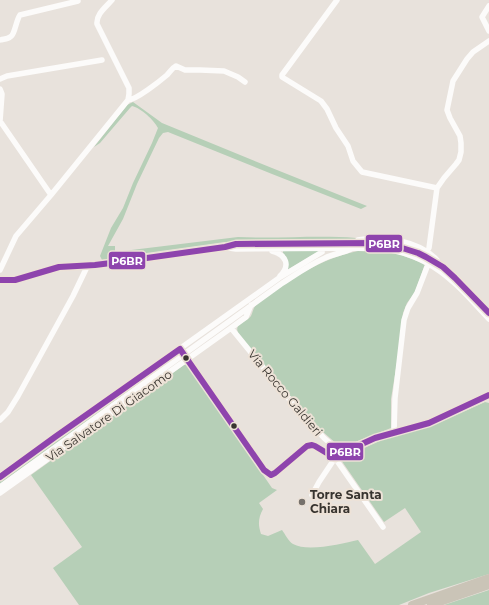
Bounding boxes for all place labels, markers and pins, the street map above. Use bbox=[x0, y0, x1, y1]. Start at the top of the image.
unlabelled marker bbox=[181, 353, 191, 363]
unlabelled marker bbox=[229, 421, 239, 431]
place label: Torre Santa Chiara bbox=[310, 487, 382, 516]
marker: Torre Santa Chiara bbox=[297, 497, 307, 507]

